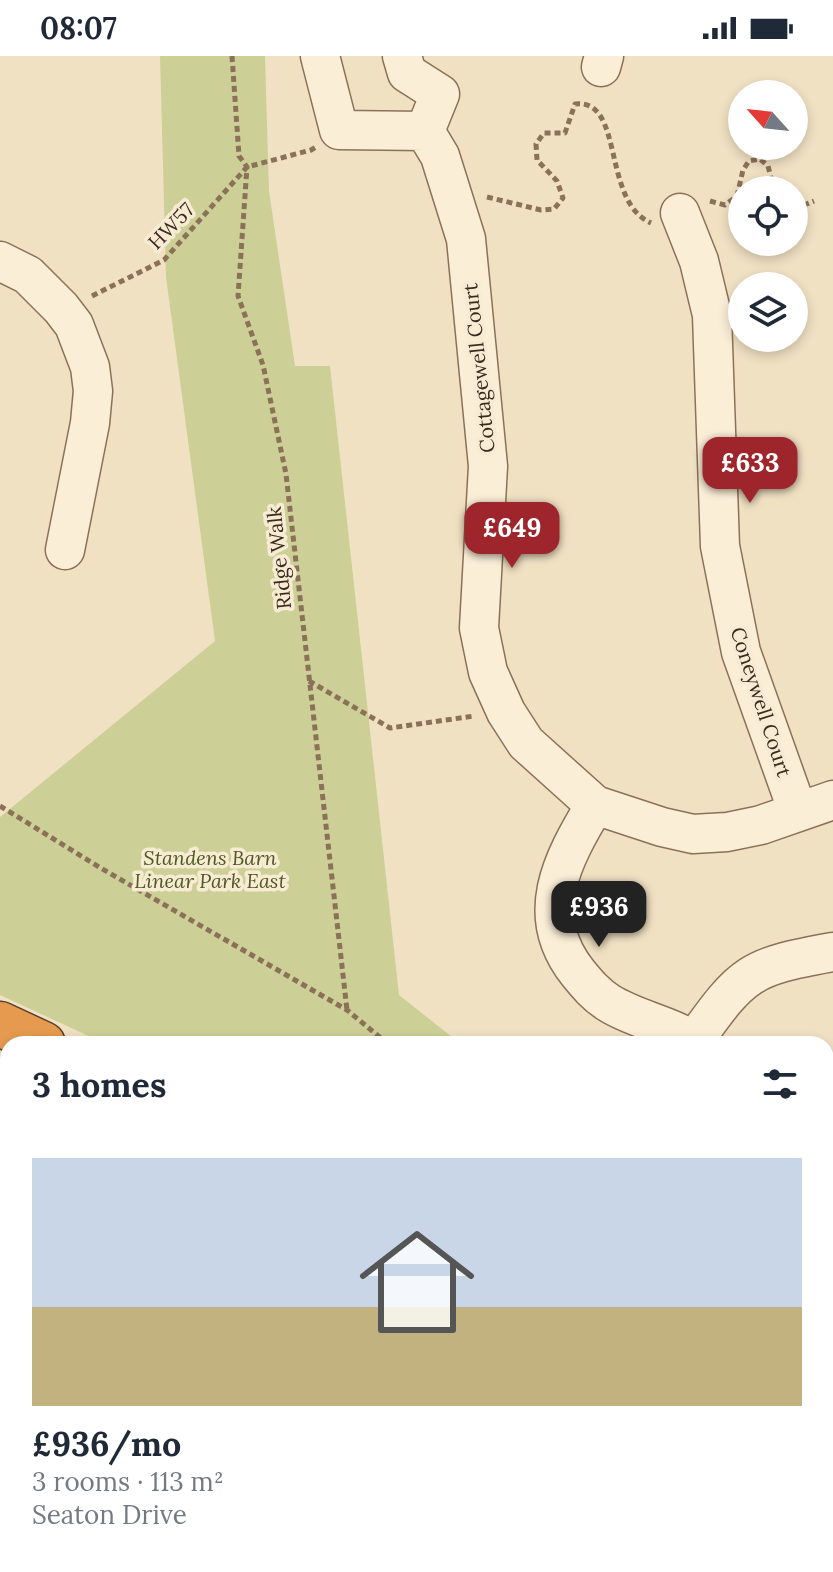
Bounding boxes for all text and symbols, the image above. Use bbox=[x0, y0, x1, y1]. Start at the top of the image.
text: 08:07 bbox=[40, 9, 117, 47]
north arrow bbox=[728, 80, 808, 160]
map controls bbox=[728, 80, 808, 352]
button: locate bbox=[728, 176, 808, 256]
street label: HW57 bbox=[142, 197, 199, 254]
button: layers bbox=[728, 272, 808, 352]
street label: Cottagewell Court bbox=[457, 282, 500, 454]
pin: £633 bbox=[703, 437, 797, 505]
text: £633 bbox=[721, 446, 779, 479]
pin: £649 bbox=[465, 502, 559, 570]
street label: Ridge Walk bbox=[261, 505, 296, 610]
text: £649 bbox=[482, 511, 542, 544]
street label: Coneywell Court bbox=[725, 624, 798, 780]
park label: Standens Barn Linear Park East bbox=[134, 845, 286, 893]
pin: £936 bbox=[552, 881, 646, 949]
text: £936 bbox=[569, 890, 629, 923]
icon: filters bbox=[758, 1062, 802, 1106]
text: 3 homes bbox=[32, 1063, 166, 1106]
icon: home bbox=[345, 1210, 489, 1354]
text: £936/mo bbox=[32, 1422, 181, 1465]
text: 3 rooms · 113 m² bbox=[32, 1465, 224, 1498]
text: Seaton Drive bbox=[32, 1498, 187, 1531]

